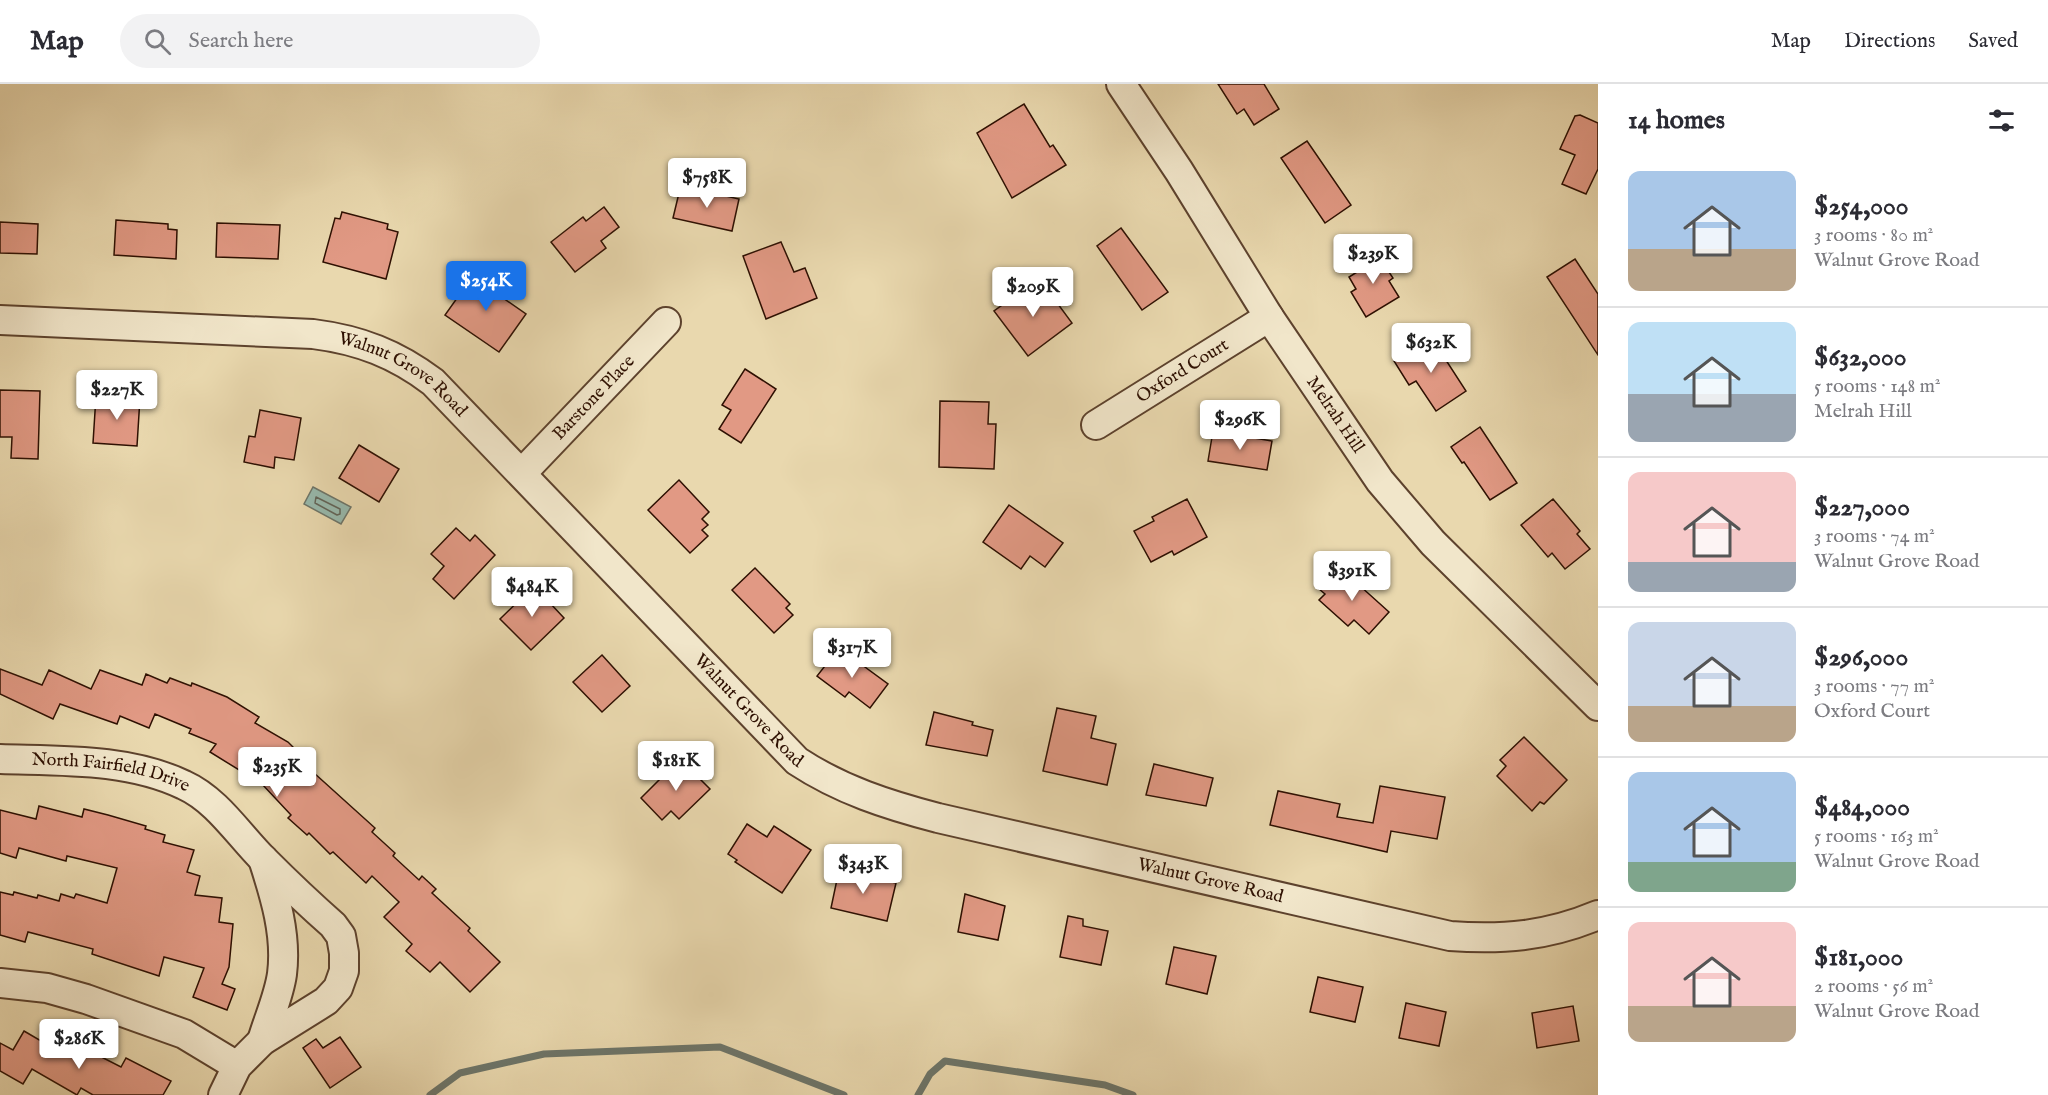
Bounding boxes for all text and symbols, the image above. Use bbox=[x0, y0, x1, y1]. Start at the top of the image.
search box bbox=[120, 14, 540, 68]
text: Map bbox=[30, 24, 84, 59]
icon: search bbox=[141, 25, 174, 58]
text: Search here bbox=[189, 27, 293, 55]
text: Map bbox=[1771, 28, 1811, 55]
text: Directions bbox=[1844, 28, 1935, 55]
text: Saved bbox=[1968, 28, 2018, 55]
text: 14 homes bbox=[1628, 104, 1725, 137]
icon: filters bbox=[1985, 104, 2018, 137]
pin: $758K bbox=[665, 158, 749, 209]
text: $758K bbox=[682, 165, 732, 190]
text: $254,000 bbox=[1814, 190, 1909, 223]
icon: home bbox=[1676, 195, 1748, 267]
text: 3 rooms · 80 m² bbox=[1814, 223, 1933, 248]
pin: $239K bbox=[1331, 234, 1415, 285]
text: $239K bbox=[1347, 241, 1399, 266]
text: Walnut Grove Road bbox=[1814, 248, 1979, 273]
pin: $254K bbox=[444, 261, 528, 312]
pin: $209K bbox=[991, 267, 1075, 318]
text: $254K bbox=[460, 268, 512, 293]
text: $209K bbox=[1006, 274, 1060, 299]
pin: $632K bbox=[1389, 323, 1473, 374]
street label: Walnut Grove Road bbox=[336, 327, 472, 422]
text: $632K bbox=[1406, 330, 1456, 355]
street label: Oxford Court bbox=[1132, 334, 1233, 408]
text: $632,000 bbox=[1814, 341, 1907, 374]
icon: home bbox=[1676, 346, 1748, 418]
street label: Barstone Place bbox=[548, 350, 640, 445]
pin: $227K bbox=[75, 370, 159, 421]
street label: Melrah Hill bbox=[1301, 372, 1369, 458]
text: 5 rooms · 148 m² bbox=[1814, 374, 1941, 399]
text: $227K bbox=[90, 377, 144, 402]
text: Melrah Hill bbox=[1814, 399, 1912, 424]
pin: $296K bbox=[1198, 400, 1282, 451]
text: $296K bbox=[1214, 407, 1266, 432]
text: $227,000 bbox=[1814, 491, 1910, 524]
icon: home bbox=[1676, 496, 1748, 568]
text: 3 rooms · 74 m² bbox=[1814, 524, 1935, 549]
text: Walnut Grove Road bbox=[1814, 549, 1979, 574]
pin: $391K bbox=[1310, 551, 1394, 602]
text: $391K bbox=[1327, 558, 1377, 583]
pin: $484K bbox=[490, 567, 574, 618]
text: $484K bbox=[506, 574, 559, 599]
pin: $317K bbox=[810, 628, 894, 679]
text: $317K bbox=[827, 635, 877, 660]
text: $296,000 bbox=[1814, 641, 1908, 674]
icon: home bbox=[1676, 646, 1748, 718]
street label: Walnut Grove Road bbox=[689, 649, 808, 773]
text: 3 rooms · 77 m² bbox=[1814, 674, 1934, 699]
text: Oxford Court bbox=[1814, 699, 1930, 724]
pin: $181K bbox=[634, 741, 718, 792]
pin: $235K bbox=[235, 747, 319, 798]
street label: North Fairfield Drive bbox=[31, 748, 193, 798]
text: $181K bbox=[652, 748, 700, 773]
text: $235K bbox=[252, 754, 302, 779]
text: $484,000 bbox=[1814, 791, 1910, 824]
icon: home bbox=[1676, 796, 1748, 868]
text: 5 rooms · 163 m² bbox=[1814, 824, 1939, 849]
pin: $343K bbox=[821, 844, 905, 895]
text: Walnut Grove Road bbox=[1814, 849, 1979, 874]
text: $343K bbox=[838, 851, 888, 876]
street label: Walnut Grove Road bbox=[1135, 853, 1286, 909]
text: $181,000 bbox=[1814, 941, 1903, 974]
icon: home bbox=[1676, 946, 1748, 1018]
text: 2 rooms · 56 m² bbox=[1814, 974, 1933, 999]
text: Walnut Grove Road bbox=[1814, 999, 1979, 1024]
pin: $286K bbox=[37, 1019, 121, 1070]
text: $286K bbox=[53, 1026, 105, 1051]

